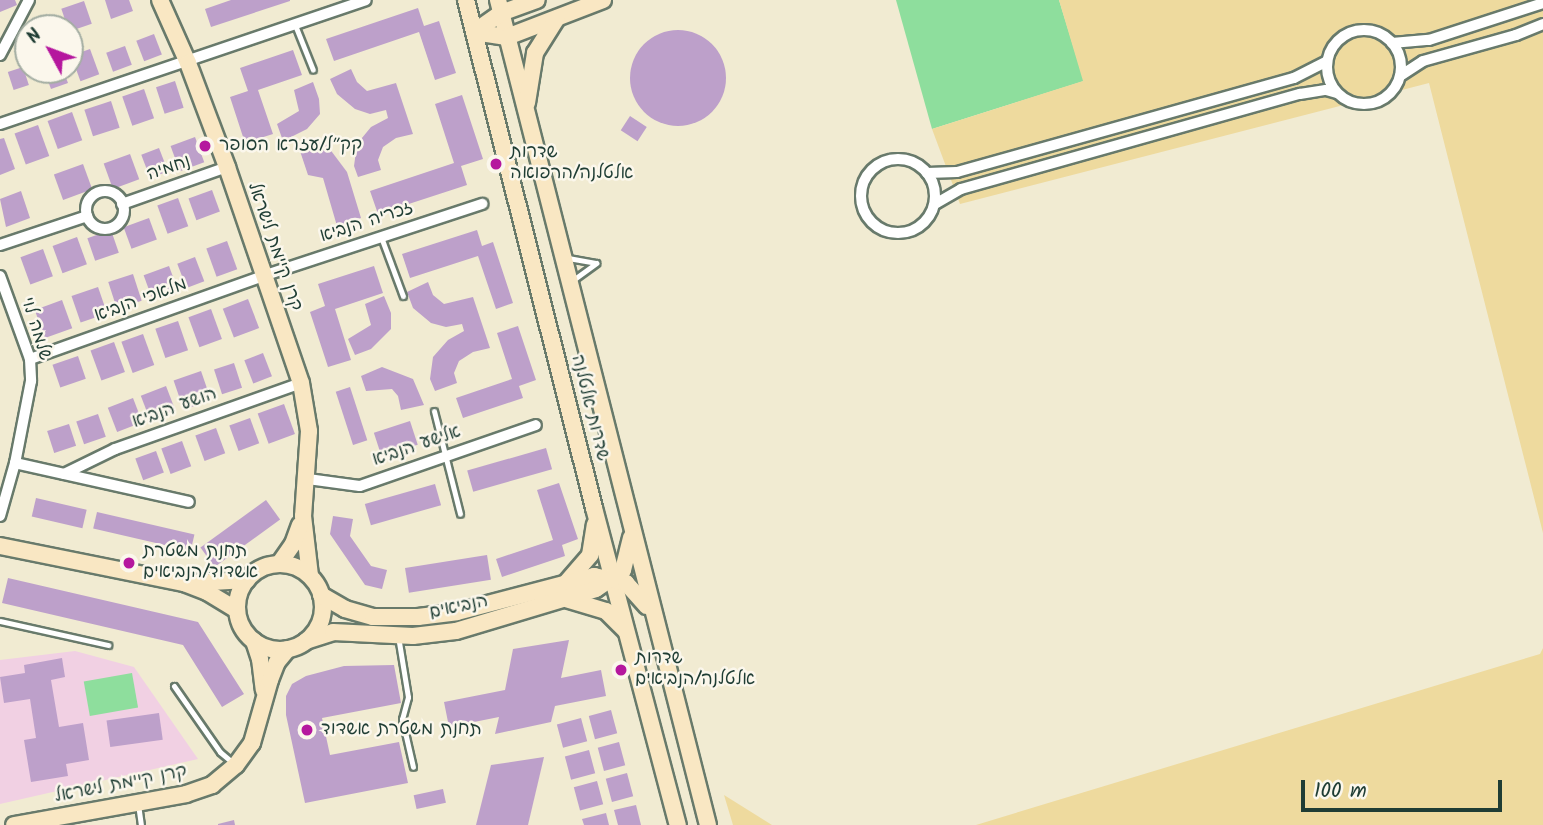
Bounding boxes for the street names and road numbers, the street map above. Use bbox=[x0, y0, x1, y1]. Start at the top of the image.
street label: נחמיה bbox=[144, 152, 194, 186]
street label: קרן קיימת לישראל bbox=[242, 180, 306, 314]
street label: זכריה הנביא bbox=[318, 198, 416, 248]
street label: מלאכי הנביא bbox=[92, 274, 190, 328]
street label: שלמה לוי bbox=[15, 295, 55, 363]
street label: שדרות אלטלנה bbox=[565, 353, 613, 463]
street label: הושע הנביא bbox=[130, 384, 220, 434]
street label: אלישע הנביא bbox=[370, 422, 464, 472]
street label: הנביאים bbox=[428, 591, 490, 625]
street label: קרן קיימת לישראל bbox=[53, 762, 189, 808]

